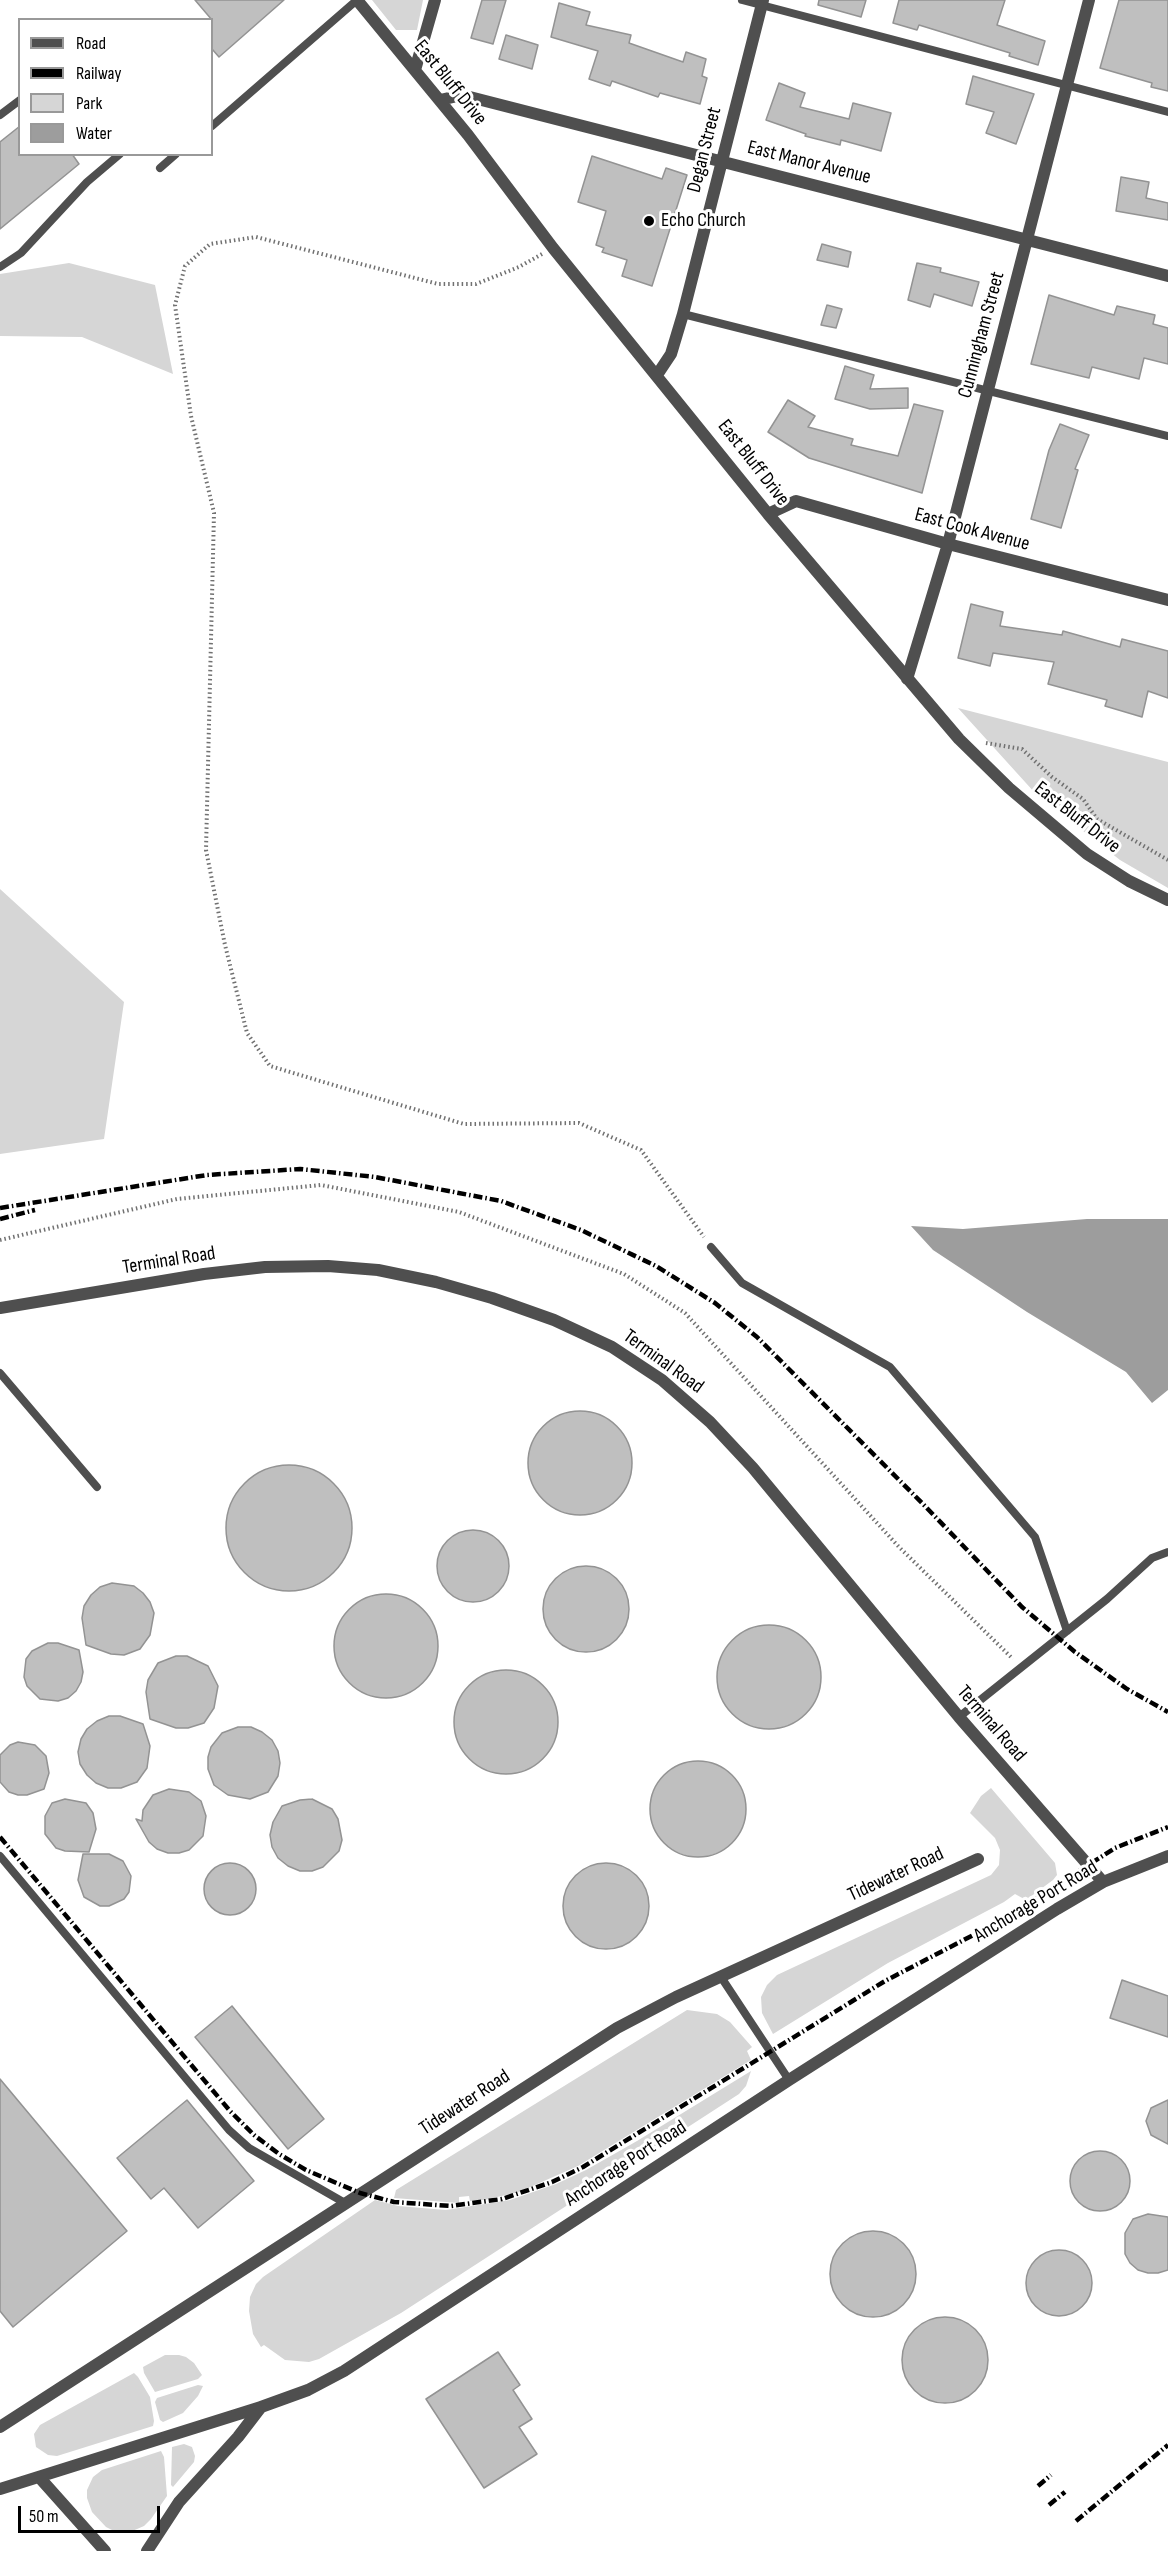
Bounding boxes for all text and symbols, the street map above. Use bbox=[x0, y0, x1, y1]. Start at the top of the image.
legend bbox=[18, 18, 213, 156]
text: Road bbox=[76, 33, 106, 54]
street label: East Bluff Drive bbox=[408, 36, 492, 130]
text: Railway bbox=[76, 63, 121, 84]
text: Park bbox=[76, 93, 102, 114]
street label: Degan Street bbox=[683, 105, 727, 195]
text: Water bbox=[76, 123, 112, 144]
street label: East Manor Avenue bbox=[745, 136, 873, 190]
place label: Echo Church bbox=[661, 209, 746, 233]
marker: Echo Church bbox=[642, 214, 656, 228]
street label: Cunningham Street bbox=[954, 269, 1010, 401]
street label: East Bluff Drive bbox=[712, 415, 794, 511]
street label: East Cook Avenue bbox=[912, 503, 1032, 557]
street label: East Bluff Drive bbox=[1029, 777, 1125, 859]
street label: Terminal Road bbox=[121, 1242, 217, 1280]
street label: Terminal Road bbox=[618, 1325, 708, 1399]
street label: Terminal Road bbox=[951, 1681, 1031, 1767]
street label: Tidewater Road bbox=[844, 1842, 948, 1908]
street label: Anchorage Port Road bbox=[970, 1856, 1102, 1948]
street label: Tidewater Road bbox=[415, 2065, 515, 2141]
street label: Anchorage Port Road bbox=[561, 2116, 691, 2212]
scale bar bbox=[21, 2494, 164, 2532]
text: 50 m bbox=[29, 2506, 59, 2527]

